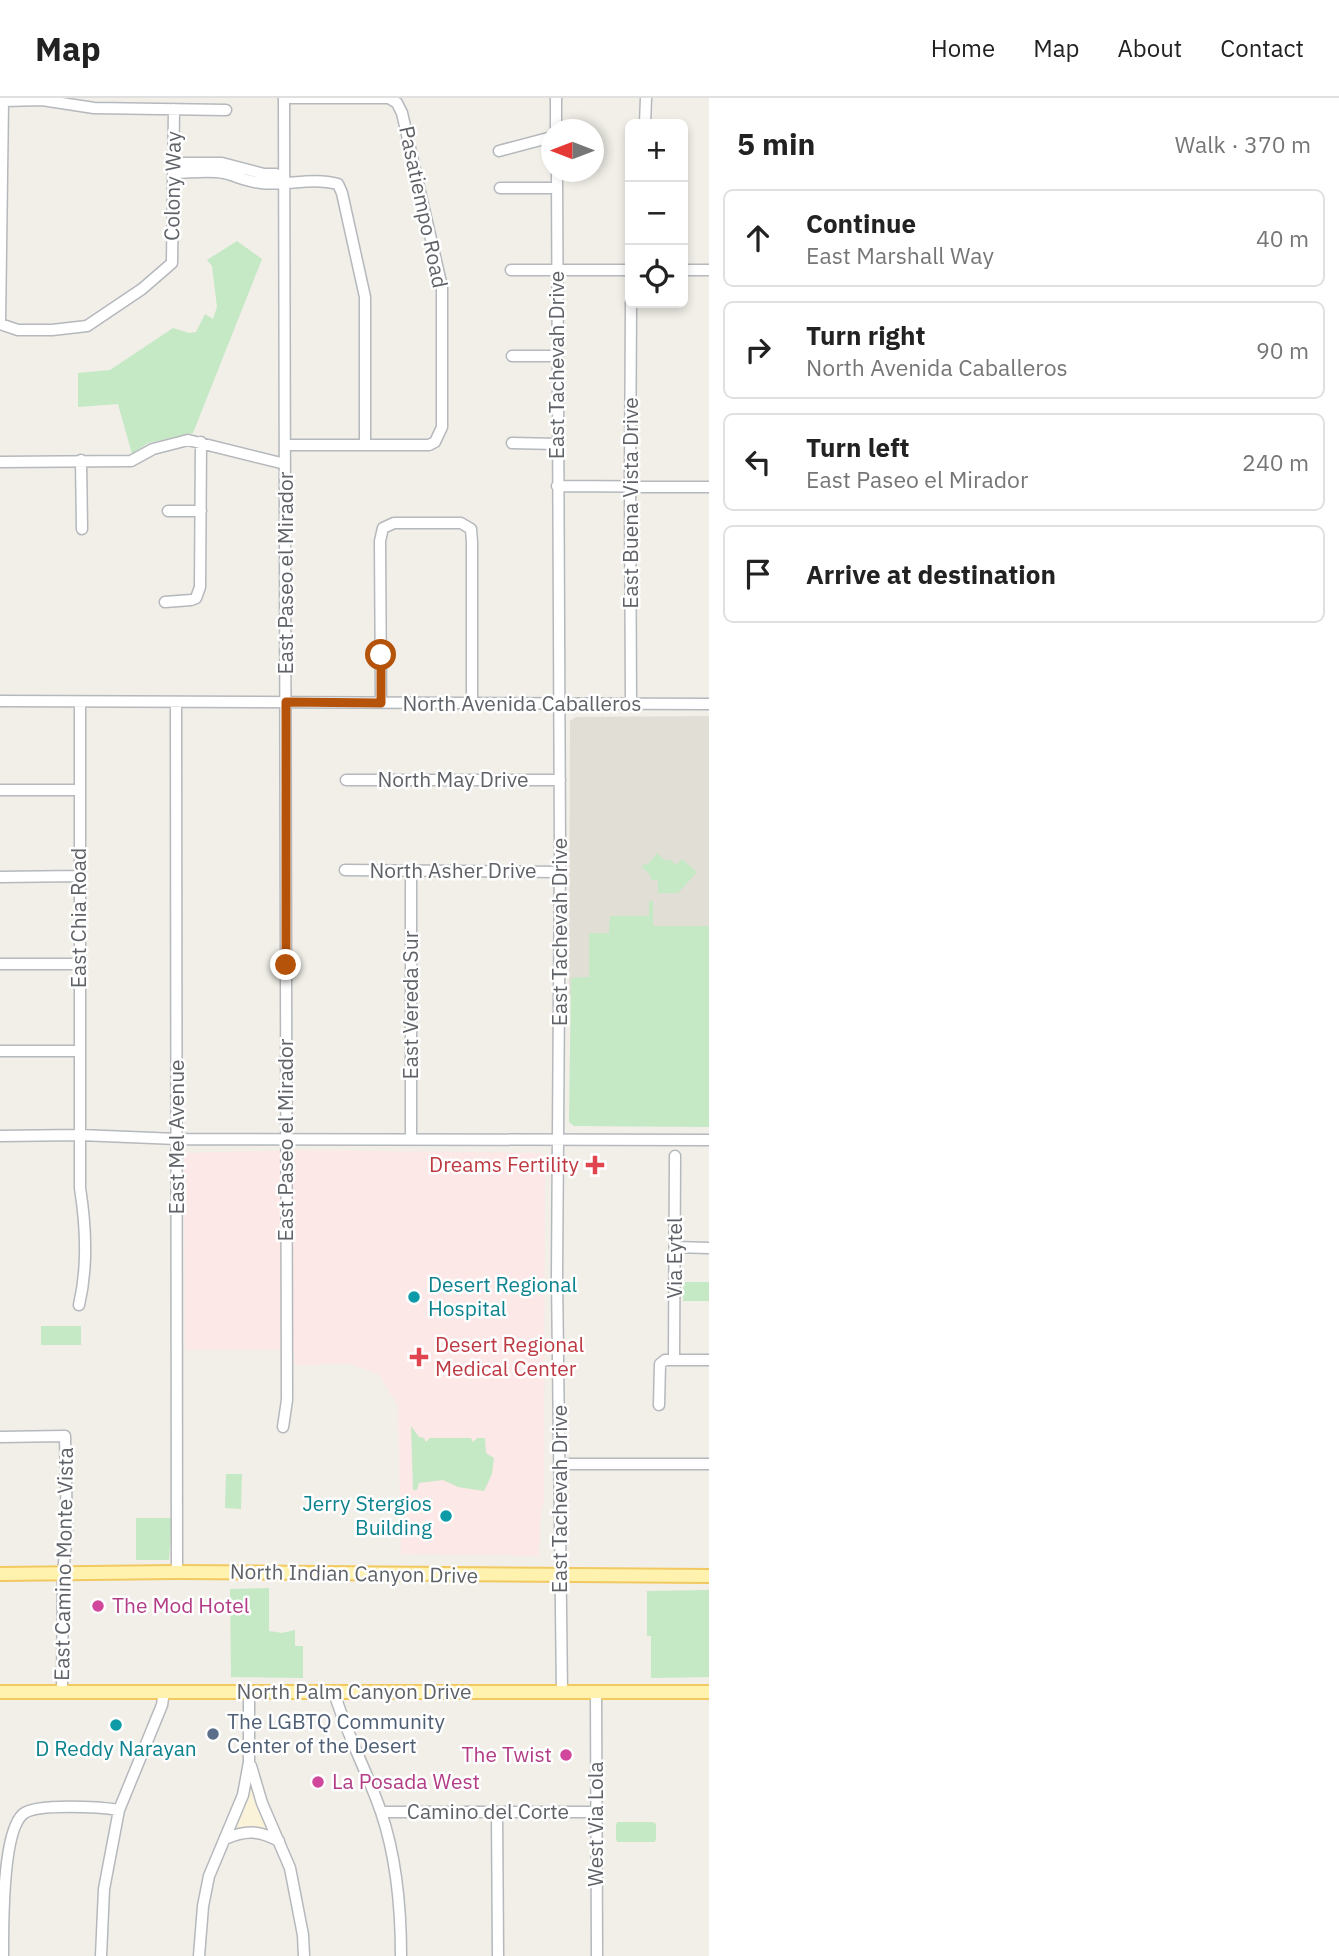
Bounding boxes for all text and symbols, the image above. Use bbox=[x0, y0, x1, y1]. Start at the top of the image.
text: Map bbox=[35, 27, 101, 70]
text: Home bbox=[931, 32, 995, 64]
text: Map bbox=[1033, 32, 1079, 64]
text: About bbox=[1117, 32, 1182, 64]
text: Contact bbox=[1220, 32, 1304, 64]
north arrow bbox=[541, 119, 604, 182]
map controls bbox=[625, 119, 688, 308]
button: + bbox=[625, 119, 688, 182]
street label: Pasatiempo Road bbox=[393, 123, 455, 290]
text: 5 min bbox=[737, 124, 815, 163]
text: Walk · 370 m bbox=[1175, 129, 1311, 159]
street label: Colony Way bbox=[157, 130, 187, 241]
button: − bbox=[625, 182, 688, 245]
text: Continue bbox=[806, 206, 916, 240]
icon: ahead bbox=[739, 219, 777, 257]
text: 40 m bbox=[1256, 223, 1309, 253]
text: East Marshall Way bbox=[806, 240, 994, 270]
button: locate bbox=[625, 245, 688, 308]
street label: East Tachevah Drive bbox=[542, 271, 570, 459]
text: Turn right bbox=[806, 318, 925, 352]
icon: right bbox=[739, 331, 777, 369]
text: 90 m bbox=[1256, 335, 1309, 365]
text: North Avenida Caballeros bbox=[806, 352, 1068, 382]
street label: East Buena Vista Drive bbox=[616, 397, 644, 609]
text: Turn left bbox=[806, 430, 909, 464]
icon: left bbox=[739, 443, 777, 481]
text: 240 m bbox=[1242, 447, 1309, 477]
text: East Paseo el Mirador bbox=[806, 464, 1028, 494]
street label: East Paseo el Mirador bbox=[271, 471, 299, 675]
icon: arrive bbox=[739, 555, 777, 593]
text: Arrive at destination bbox=[806, 557, 1056, 591]
route start bbox=[365, 639, 396, 670]
street label: North Avenida Caballeros bbox=[403, 689, 642, 717]
street label: North May Drive bbox=[378, 765, 529, 793]
street label: East Tachevah Drive bbox=[545, 838, 573, 1026]
street label: East Chia Road bbox=[64, 848, 92, 988]
street label: North Asher Drive bbox=[369, 856, 537, 884]
street label: East Vereda Sur bbox=[396, 930, 424, 1079]
route end bbox=[270, 949, 301, 980]
street label: East Paseo el Mirador bbox=[271, 1038, 299, 1242]
street label: East Mel Avenue bbox=[162, 1059, 190, 1215]
place label: Dreams Fertility bbox=[429, 1150, 580, 1178]
marker: Dreams Fertility bbox=[585, 1155, 605, 1175]
street label: Via Eytel bbox=[660, 1217, 688, 1299]
place label: Desert Regional Hospital bbox=[428, 1270, 577, 1322]
marker: Desert Regional Hospital bbox=[406, 1289, 422, 1305]
place label: Desert Regional Medical Center bbox=[435, 1330, 584, 1382]
marker: Desert Regional Medical Center bbox=[409, 1347, 429, 1367]
street label: East Tachevah Drive bbox=[545, 1405, 573, 1593]
street label: East Camino Monte Vista bbox=[47, 1447, 79, 1681]
place label: Jerry Stergios Building bbox=[302, 1489, 432, 1541]
marker: Jerry Stergios Building bbox=[438, 1508, 454, 1524]
street label: North Indian Canyon Drive bbox=[230, 1557, 478, 1589]
place label: The Mod Hotel bbox=[112, 1591, 250, 1619]
marker: The Mod Hotel bbox=[90, 1598, 106, 1614]
street label: North Palm Canyon Drive bbox=[236, 1677, 472, 1705]
place label: The LGBTQ Community Center of the Desert bbox=[227, 1707, 445, 1759]
marker: D Reddy Narayan bbox=[108, 1717, 124, 1733]
marker: The LGBTQ Community Center of the Desert bbox=[205, 1726, 221, 1742]
place label: D Reddy Narayan bbox=[35, 1734, 197, 1762]
place label: The Twist bbox=[462, 1740, 552, 1768]
marker: The Twist bbox=[558, 1747, 574, 1763]
street label: West Via Lola bbox=[581, 1761, 609, 1887]
place label: La Posada West bbox=[332, 1767, 480, 1795]
marker: La Posada West bbox=[310, 1774, 326, 1790]
street label: Camino del Corte bbox=[407, 1797, 569, 1825]

